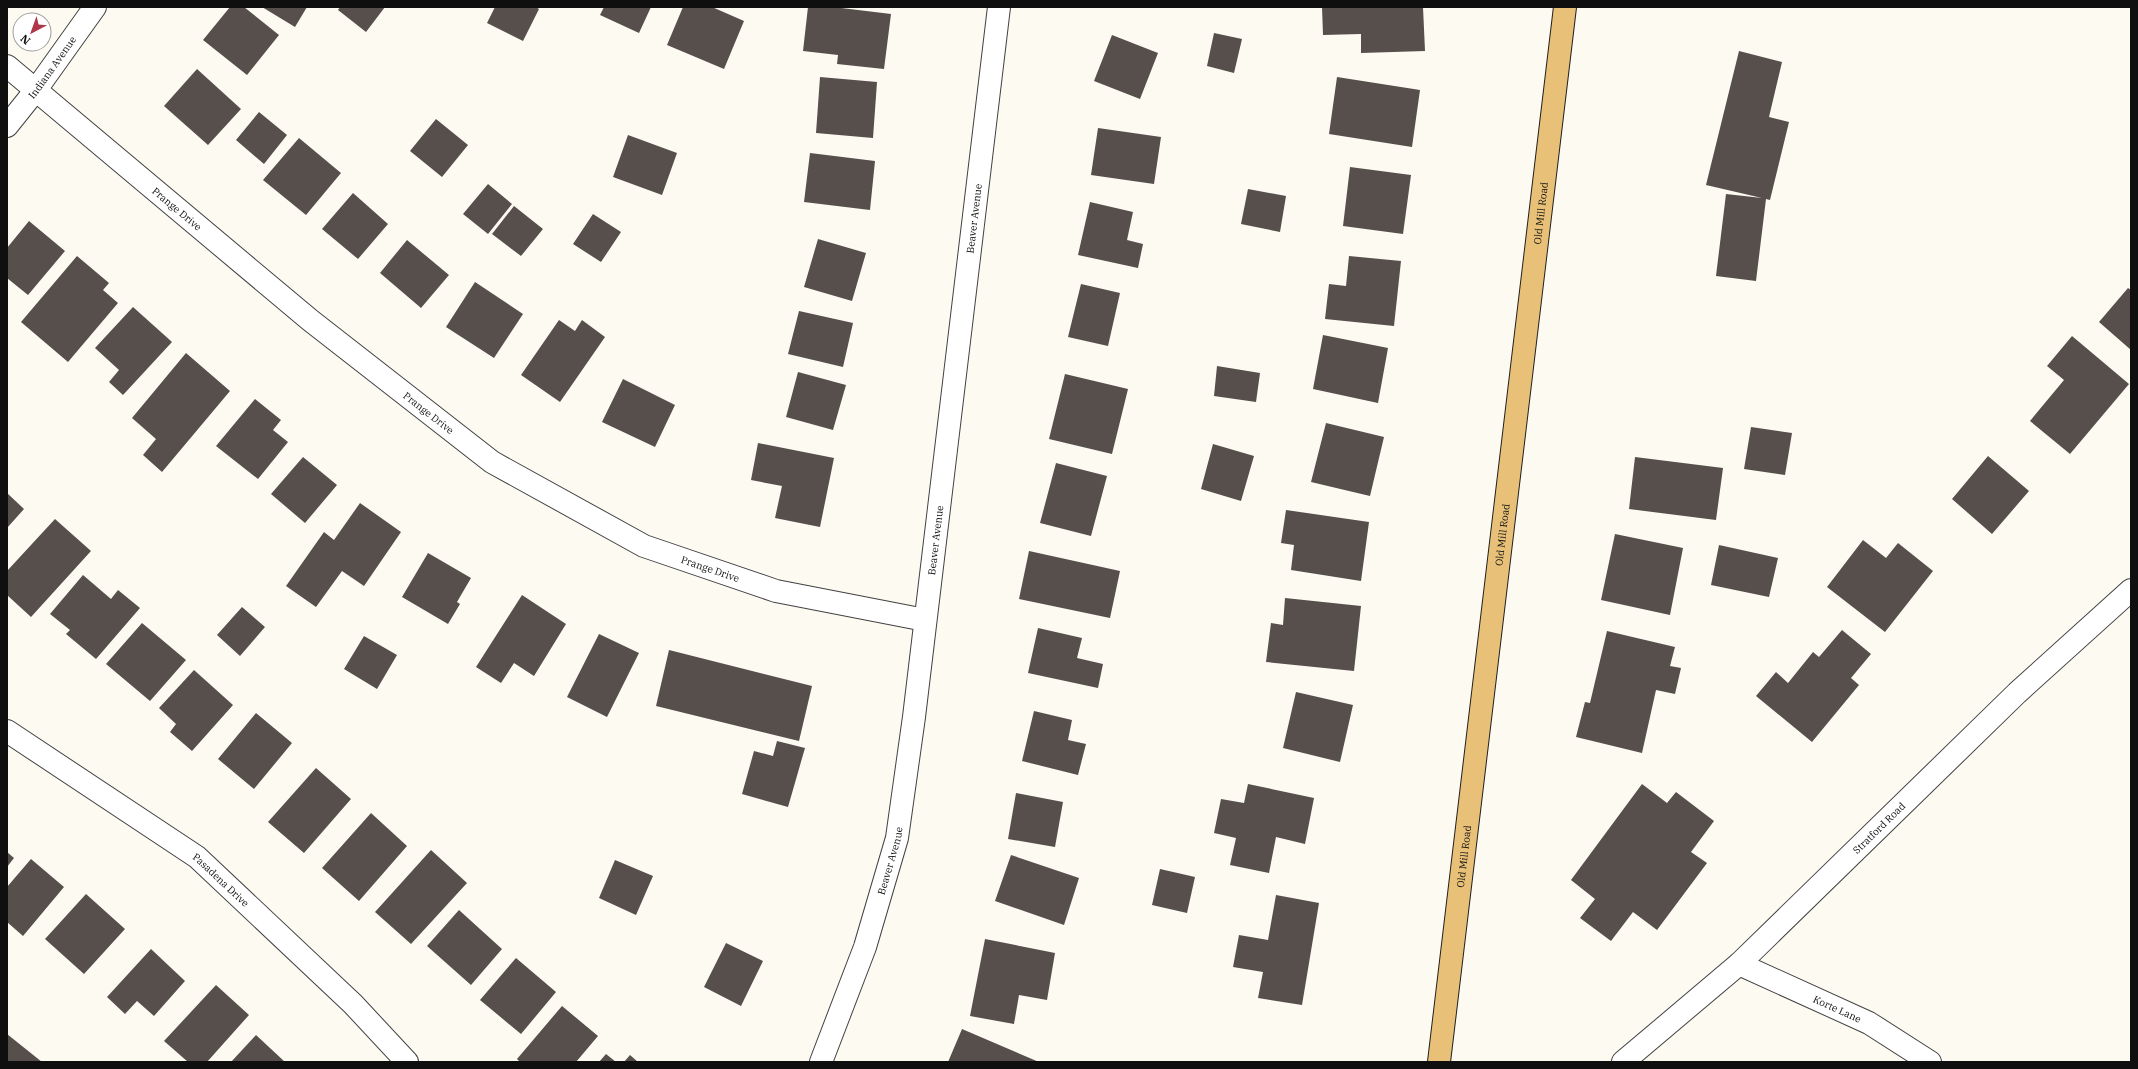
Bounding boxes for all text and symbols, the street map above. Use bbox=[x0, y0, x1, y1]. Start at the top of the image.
north arrow bbox=[12, 12, 52, 52]
text: N bbox=[17, 31, 33, 48]
street label: Indiana Avenue bbox=[25, 34, 79, 101]
street label: Old Mill Road bbox=[1531, 181, 1551, 245]
street label: Beaver Avenue bbox=[964, 183, 985, 254]
street label: Prange Drive bbox=[149, 184, 204, 234]
street label: Prange Drive bbox=[400, 389, 456, 437]
street label: Old Mill Road bbox=[1492, 503, 1513, 567]
street label: Beaver Avenue bbox=[925, 505, 946, 576]
street label: Prange Drive bbox=[679, 553, 741, 585]
street label: Stratford Road bbox=[1850, 800, 1908, 857]
street label: Old Mill Road bbox=[1454, 825, 1474, 888]
street label: Beaver Avenue bbox=[875, 826, 906, 896]
street label: Pasadena Drive bbox=[190, 850, 252, 910]
street label: Korte Lane bbox=[1811, 993, 1863, 1026]

